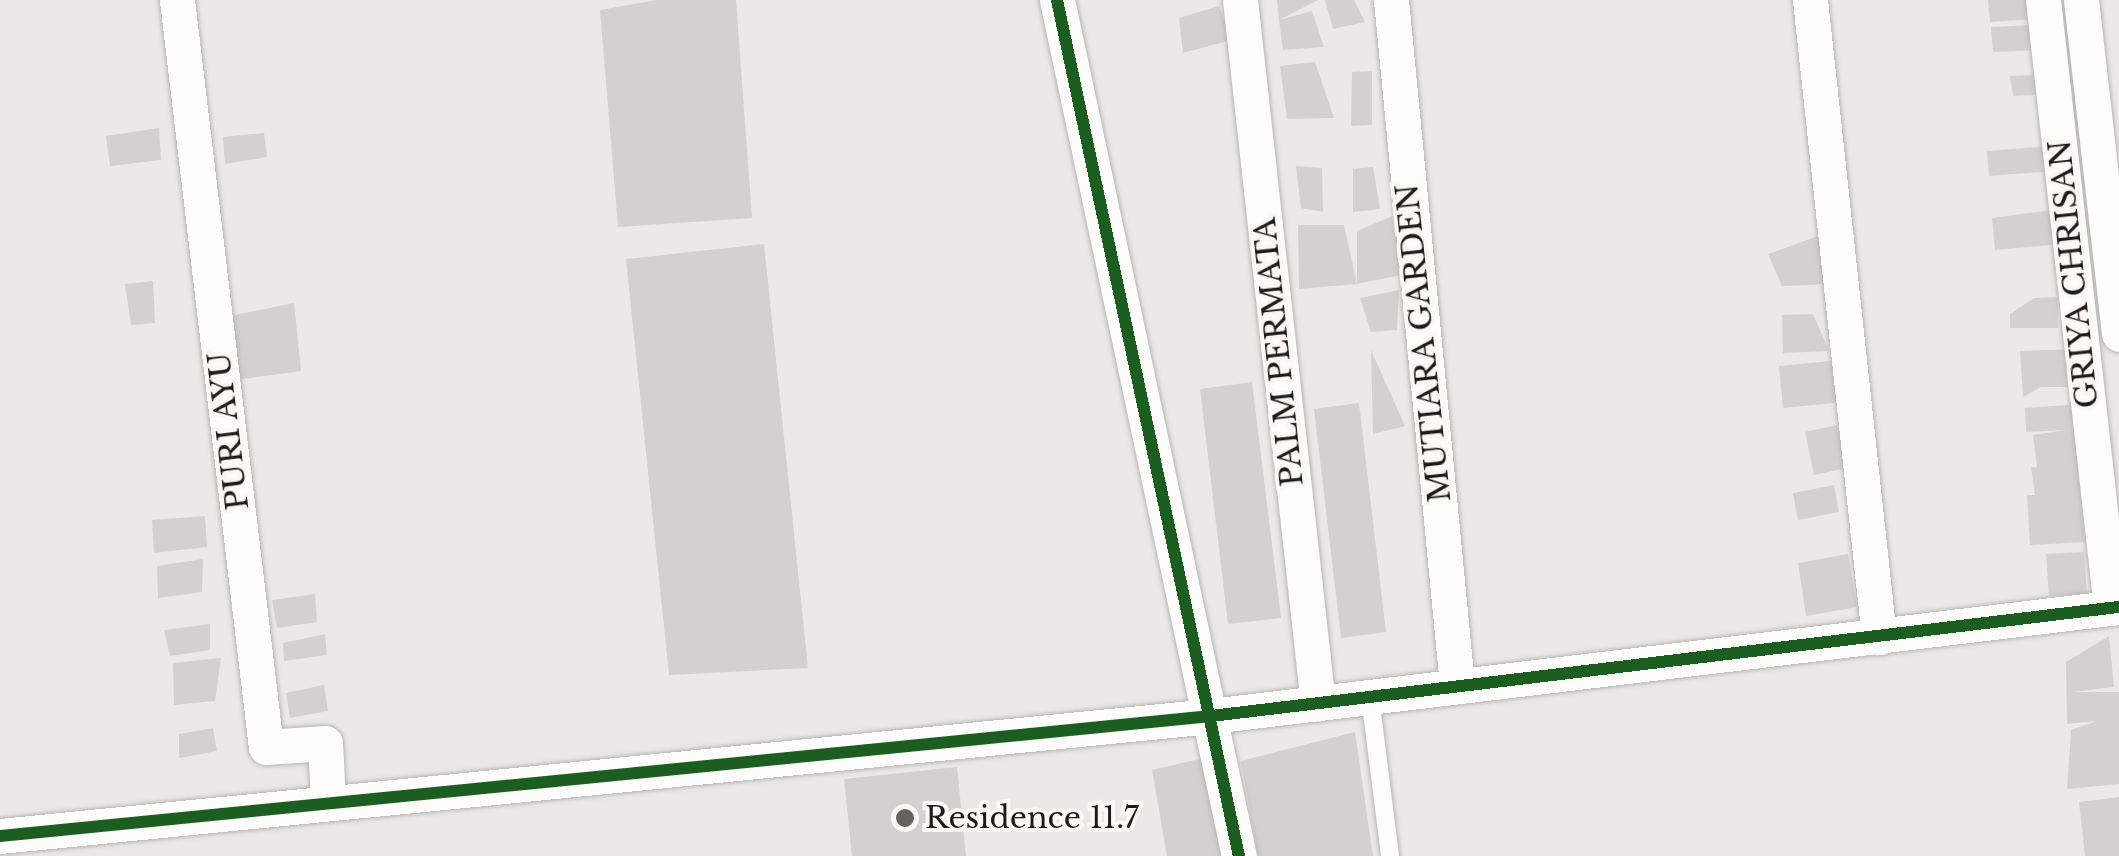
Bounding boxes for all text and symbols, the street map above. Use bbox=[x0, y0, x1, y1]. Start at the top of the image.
street label: GRIYA CHRISAN bbox=[2042, 137, 2106, 411]
street label: MUTIARA GARDEN bbox=[1389, 181, 1459, 505]
street label: PALM PERMATA bbox=[1247, 216, 1311, 488]
street label: PURI AYU bbox=[201, 349, 257, 513]
place label: Residence 11.7 bbox=[925, 800, 1139, 836]
marker: Residence 11.7 bbox=[894, 807, 916, 829]

